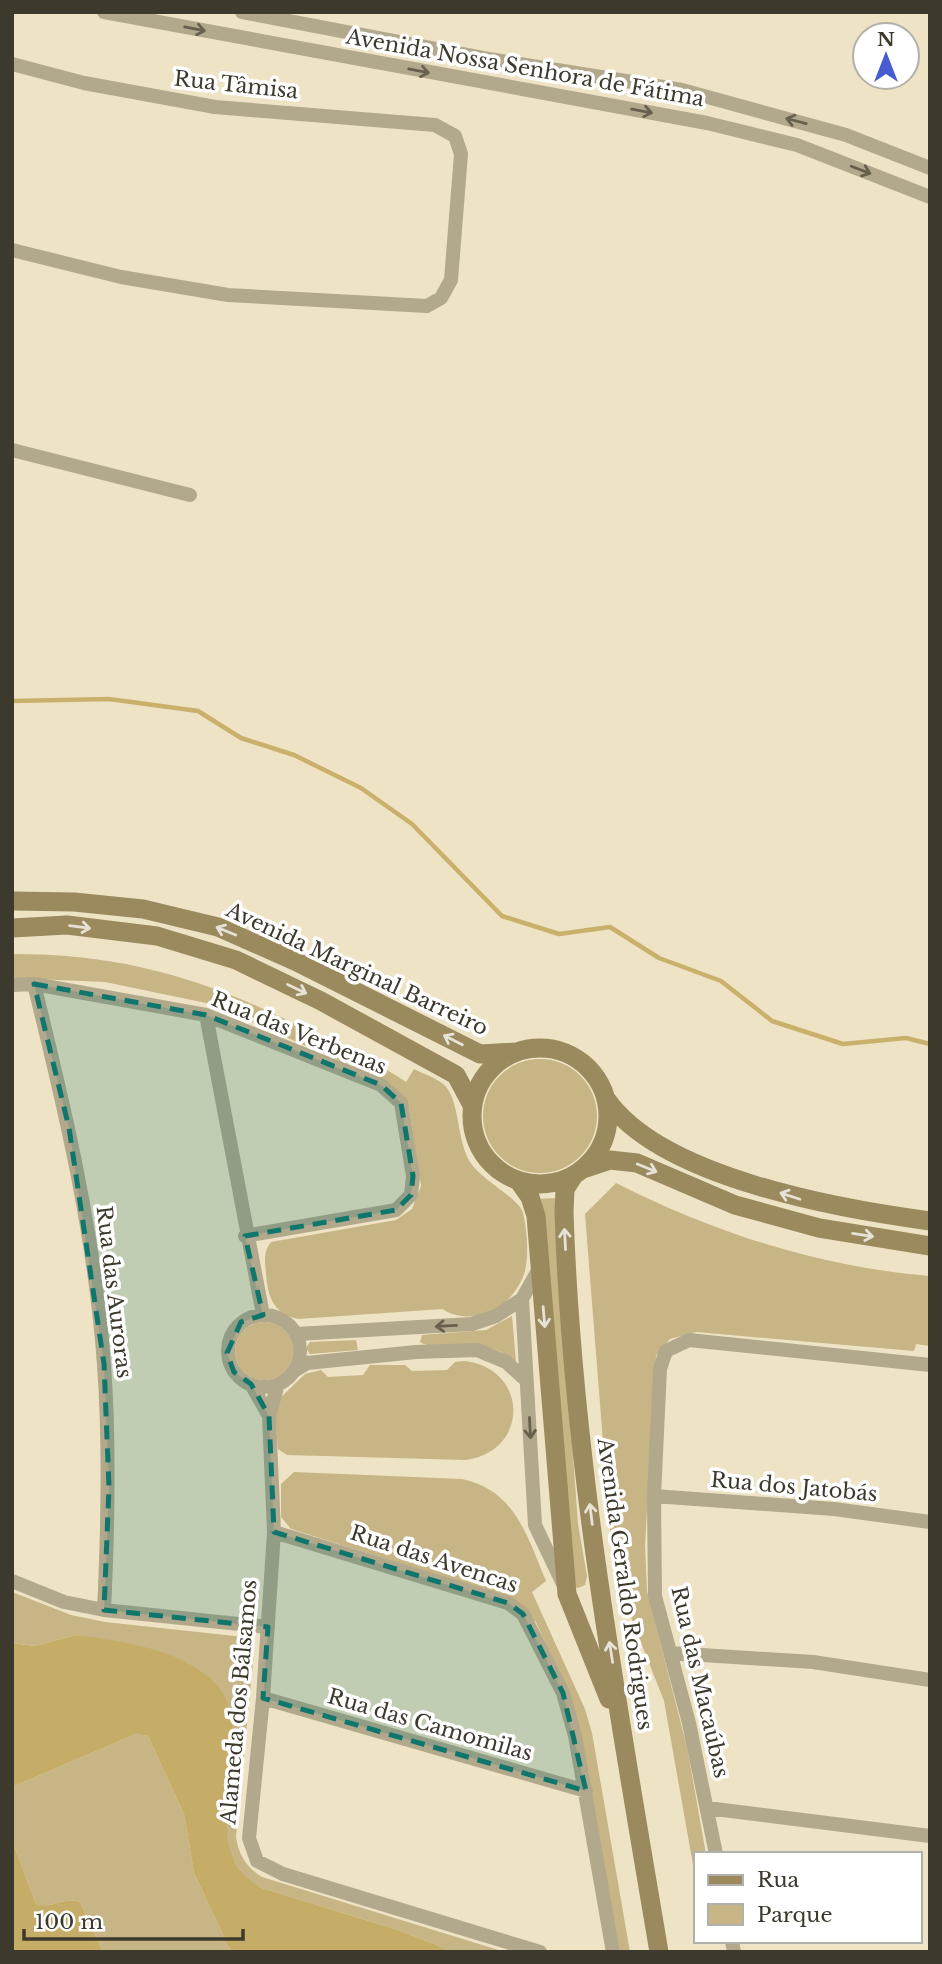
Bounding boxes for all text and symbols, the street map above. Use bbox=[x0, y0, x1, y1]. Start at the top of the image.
north arrow bbox=[851, 21, 921, 91]
one-way arrow bbox=[183, 23, 206, 37]
street label: Avenida Nossa Senhora de Fátima bbox=[343, 23, 706, 112]
text: N bbox=[877, 28, 895, 51]
one-way arrow bbox=[407, 65, 429, 78]
street label: Rua Tâmisa bbox=[173, 66, 300, 104]
one-way arrow bbox=[631, 105, 653, 118]
one-way arrow bbox=[785, 114, 807, 127]
one-way arrow bbox=[850, 165, 872, 178]
street label: Avenida Marginal Barreiro bbox=[221, 896, 492, 1041]
one-way arrow bbox=[68, 920, 91, 933]
one-way arrow bbox=[215, 923, 237, 936]
one-way arrow bbox=[286, 983, 307, 996]
street label: Rua das Verbenas bbox=[208, 986, 390, 1080]
one-way arrow bbox=[443, 1033, 463, 1047]
one-way arrow bbox=[635, 1162, 657, 1175]
one-way arrow bbox=[780, 1188, 802, 1201]
street label: Rua das Auroras bbox=[91, 1204, 137, 1380]
one-way arrow bbox=[559, 1228, 572, 1251]
one-way arrow bbox=[851, 1229, 874, 1242]
one-way arrow bbox=[538, 1305, 551, 1328]
one-way arrow bbox=[435, 1319, 458, 1332]
one-way arrow bbox=[523, 1416, 536, 1439]
street label: Avenida Geraldo Rodrigues bbox=[591, 1435, 658, 1732]
street label: Rua dos Jatobás bbox=[710, 1467, 878, 1507]
one-way arrow bbox=[584, 1503, 597, 1526]
street label: Rua das Avencas bbox=[347, 1520, 521, 1598]
street label: Alameda dos Bálsamos bbox=[215, 1578, 263, 1827]
street label: Rua das Macaúbas bbox=[665, 1584, 735, 1780]
one-way arrow bbox=[604, 1641, 617, 1664]
street label: Rua das Camomilas bbox=[325, 1683, 535, 1767]
legend bbox=[694, 1852, 921, 1943]
text: Rua bbox=[757, 1867, 800, 1893]
scale bar bbox=[24, 1898, 243, 1942]
text: Parque bbox=[757, 1902, 832, 1928]
text: 100 m bbox=[35, 1909, 103, 1935]

